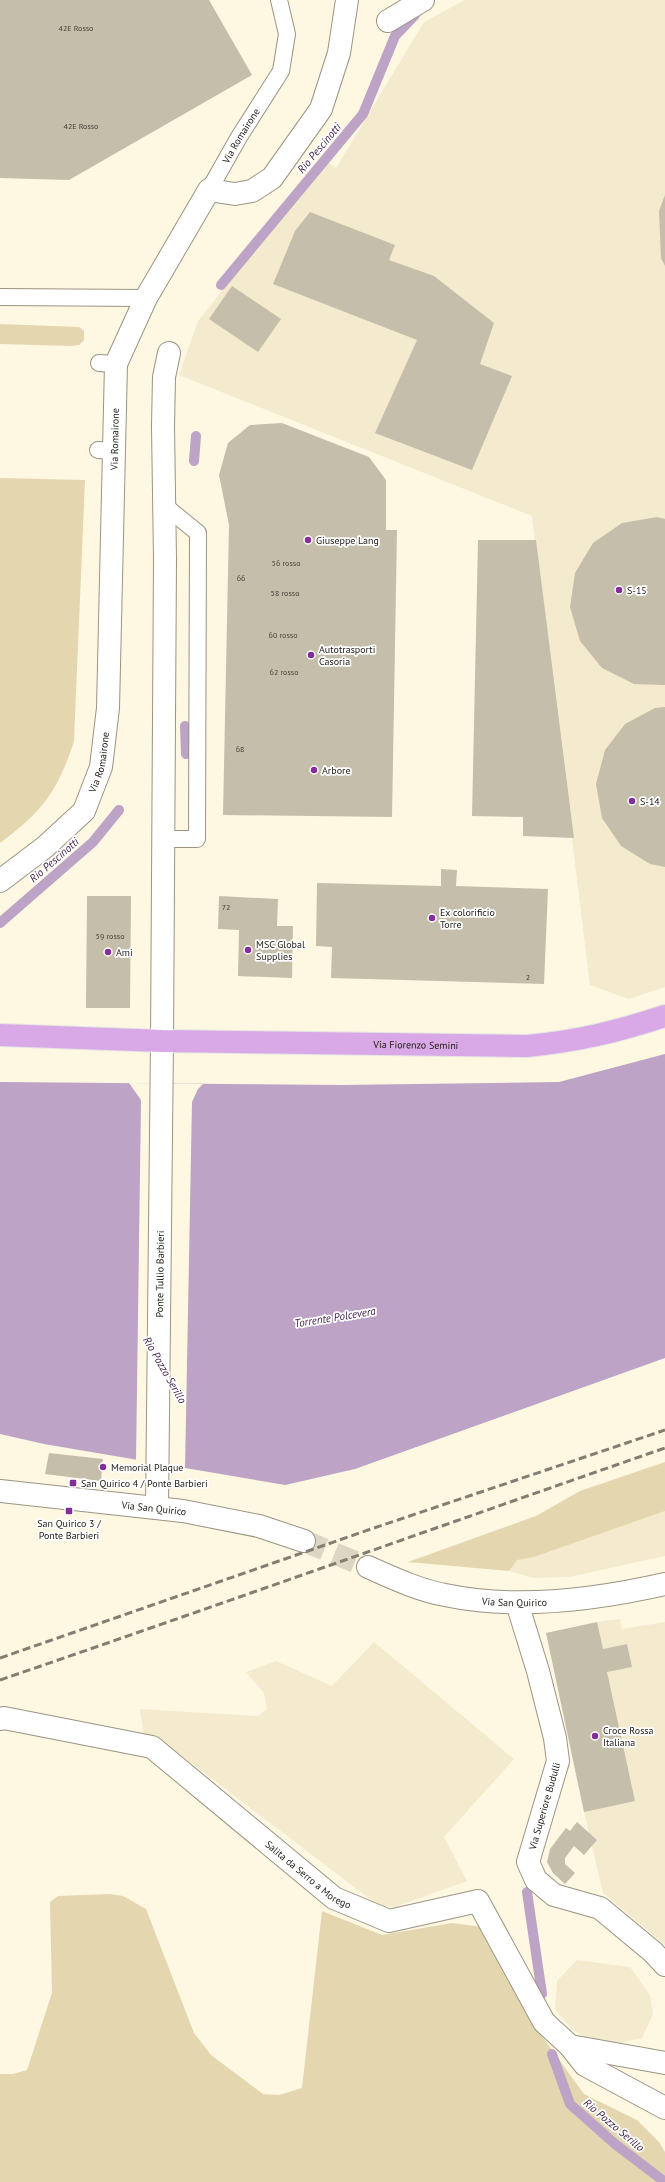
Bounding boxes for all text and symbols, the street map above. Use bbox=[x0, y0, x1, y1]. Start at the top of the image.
house number: 42E Rosso bbox=[59, 23, 93, 33]
street label: Via Romairone bbox=[219, 106, 263, 166]
water label: Rio Pescinotti bbox=[294, 119, 345, 176]
house number: 42E Rosso bbox=[64, 121, 98, 131]
street label: Via Romairone bbox=[108, 408, 122, 471]
place label: Giuseppe Lang bbox=[316, 534, 379, 547]
marker: Giuseppe Lang bbox=[303, 535, 313, 545]
house number: 56 rosso bbox=[272, 558, 300, 568]
house number: 66 bbox=[237, 573, 245, 583]
place label: S-15 bbox=[627, 584, 647, 597]
marker: S-15 bbox=[614, 585, 624, 595]
house number: 58 rosso bbox=[271, 588, 299, 598]
house number: 60 rosso bbox=[269, 630, 297, 640]
place label: Autotrasporti Casoria bbox=[319, 643, 375, 668]
marker: Autotrasporti Casoria bbox=[306, 650, 316, 660]
house number: 62 rosso bbox=[270, 667, 298, 677]
street label: Via Romairone bbox=[85, 731, 112, 795]
house number: 68 bbox=[236, 744, 244, 754]
place label: Arbore bbox=[322, 764, 351, 777]
marker: Arbore bbox=[309, 765, 319, 775]
place label: S-14 bbox=[640, 795, 660, 808]
marker: S-14 bbox=[627, 796, 637, 806]
water label: Rio Pescinotti bbox=[26, 834, 83, 885]
house number: 72 bbox=[222, 902, 230, 912]
place label: Ex colorificio Torre bbox=[440, 906, 495, 931]
marker: Ex colorificio Torre bbox=[427, 913, 437, 923]
house number: 59 rosso bbox=[96, 931, 124, 941]
place label: MSC Global Supplies bbox=[256, 938, 305, 963]
marker: MSC Global Supplies bbox=[243, 945, 253, 955]
place label: Ami bbox=[116, 946, 133, 959]
marker: Ami bbox=[103, 947, 113, 957]
house number: 2 bbox=[526, 972, 530, 982]
street label: Via Fiorenzo Semini bbox=[372, 1038, 458, 1052]
street label: Ponte Tullio Barbieri bbox=[153, 1231, 167, 1317]
water label: Torrente Polcevera bbox=[293, 1304, 377, 1330]
water label: Rio Pozzo Serillo bbox=[140, 1334, 190, 1406]
place label: Memorial Plaque bbox=[111, 1461, 183, 1474]
marker: Memorial Plaque bbox=[98, 1462, 108, 1472]
place label: San Quirico 4 / Ponte Barbieri bbox=[81, 1477, 208, 1490]
marker: San Quirico 4 / Ponte Barbieri bbox=[68, 1478, 78, 1488]
street label: Via San Quirico bbox=[120, 1498, 188, 1519]
marker: San Quirico 3 / Ponte Barbieri bbox=[64, 1506, 74, 1516]
place label: San Quirico 3 / Ponte Barbieri bbox=[37, 1517, 101, 1542]
street label: Via San Quirico bbox=[480, 1595, 547, 1609]
place label: Croce Rossa Italiana bbox=[603, 1724, 654, 1749]
marker: Croce Rossa Italiana bbox=[590, 1731, 600, 1741]
street label: Via Superiore Budulli bbox=[526, 1761, 563, 1852]
street label: Salita da Serro a Morego bbox=[263, 1838, 353, 1911]
water label: Rio Pozzo Serillo bbox=[581, 2096, 648, 2155]

